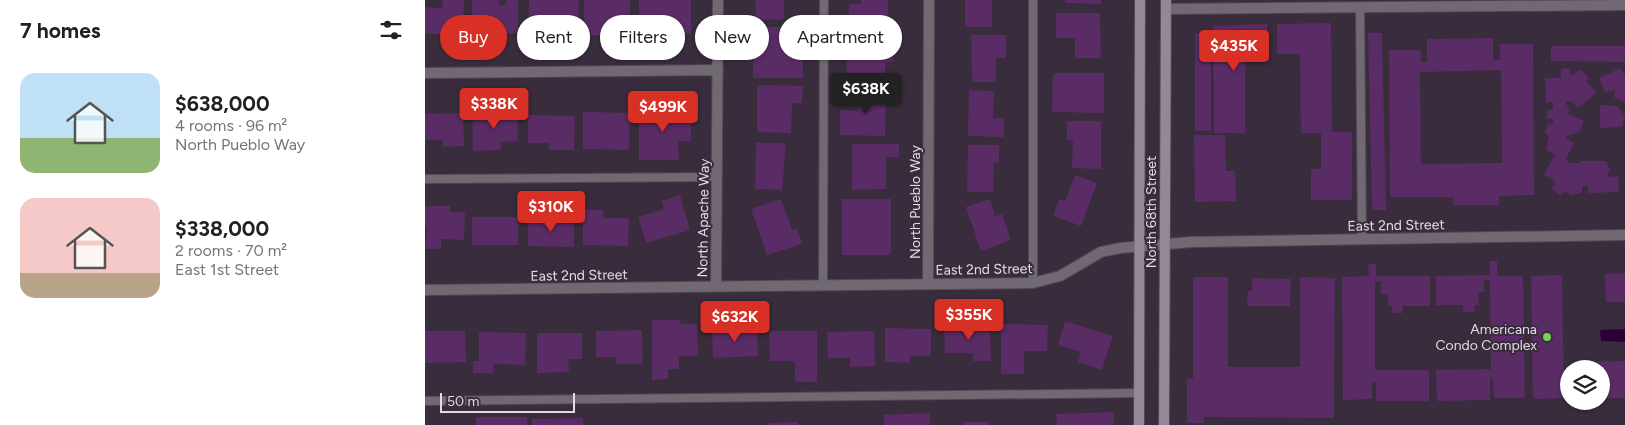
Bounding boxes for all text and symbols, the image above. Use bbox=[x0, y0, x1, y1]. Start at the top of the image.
chip: Buy bbox=[440, 15, 507, 60]
chip: Rent bbox=[517, 15, 590, 60]
chip: Filters bbox=[600, 15, 685, 60]
chip: New bbox=[695, 15, 769, 60]
chip: Apartment bbox=[779, 15, 902, 60]
icon: filters bbox=[377, 16, 405, 44]
text: 7 homes bbox=[20, 18, 101, 43]
pin: $435K bbox=[1199, 30, 1269, 72]
text: $435K bbox=[1210, 36, 1258, 55]
pin: $638K bbox=[831, 72, 901, 115]
text: $638K bbox=[842, 79, 890, 98]
pin: $338K bbox=[459, 88, 529, 130]
pin: $499K bbox=[628, 90, 698, 133]
text: $638,000 bbox=[175, 91, 270, 116]
icon: home bbox=[60, 93, 120, 153]
text: $338K bbox=[470, 94, 518, 113]
text: $499K bbox=[639, 97, 687, 116]
text: 4 rooms · 96 m² bbox=[175, 116, 287, 135]
text: North Pueblo Way bbox=[175, 135, 305, 154]
street label: North Pueblo Way bbox=[907, 144, 924, 259]
street label: North 68th Street bbox=[1143, 156, 1160, 268]
street label: North Apache Way bbox=[694, 158, 713, 278]
pin: $310K bbox=[516, 190, 586, 233]
text: $310K bbox=[528, 197, 574, 216]
text: $338,000 bbox=[175, 216, 269, 241]
street label: East 2nd Street bbox=[1347, 216, 1445, 235]
icon: home bbox=[60, 218, 120, 278]
text: 2 rooms · 70 m² bbox=[175, 241, 287, 260]
text: East 1st Street bbox=[175, 260, 279, 279]
street label: East 2nd Street bbox=[935, 260, 1033, 279]
street label: East 2nd Street bbox=[530, 266, 628, 285]
pin: $355K bbox=[934, 298, 1004, 341]
pin: $632K bbox=[700, 300, 770, 343]
text: $355K bbox=[945, 305, 993, 324]
text: $632K bbox=[712, 307, 758, 326]
place label: Americana Condo Complex bbox=[1435, 321, 1537, 354]
marker: Americana Condo Complex bbox=[1541, 331, 1553, 343]
map controls bbox=[1560, 360, 1610, 410]
button: layers bbox=[1560, 360, 1610, 410]
scale bar bbox=[440, 390, 575, 413]
text: 50 m bbox=[447, 393, 479, 410]

